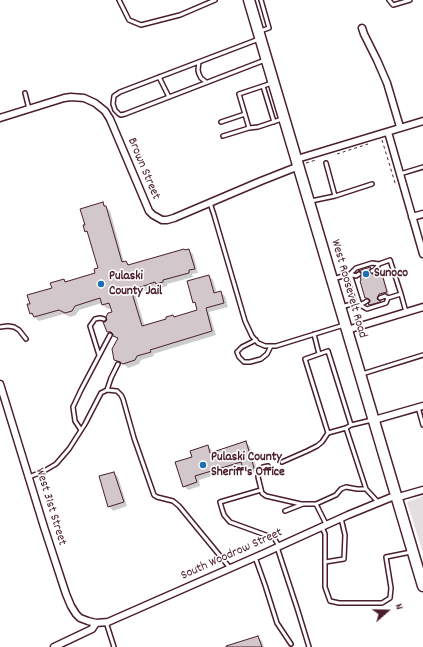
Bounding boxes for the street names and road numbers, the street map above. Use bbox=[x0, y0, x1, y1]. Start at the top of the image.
street label: Brown Street bbox=[123, 136, 163, 202]
street label: West Roosevelt Road bbox=[326, 238, 370, 340]
street label: West 31st Street bbox=[31, 467, 69, 547]
street label: South Woodrow Street bbox=[179, 526, 285, 584]

